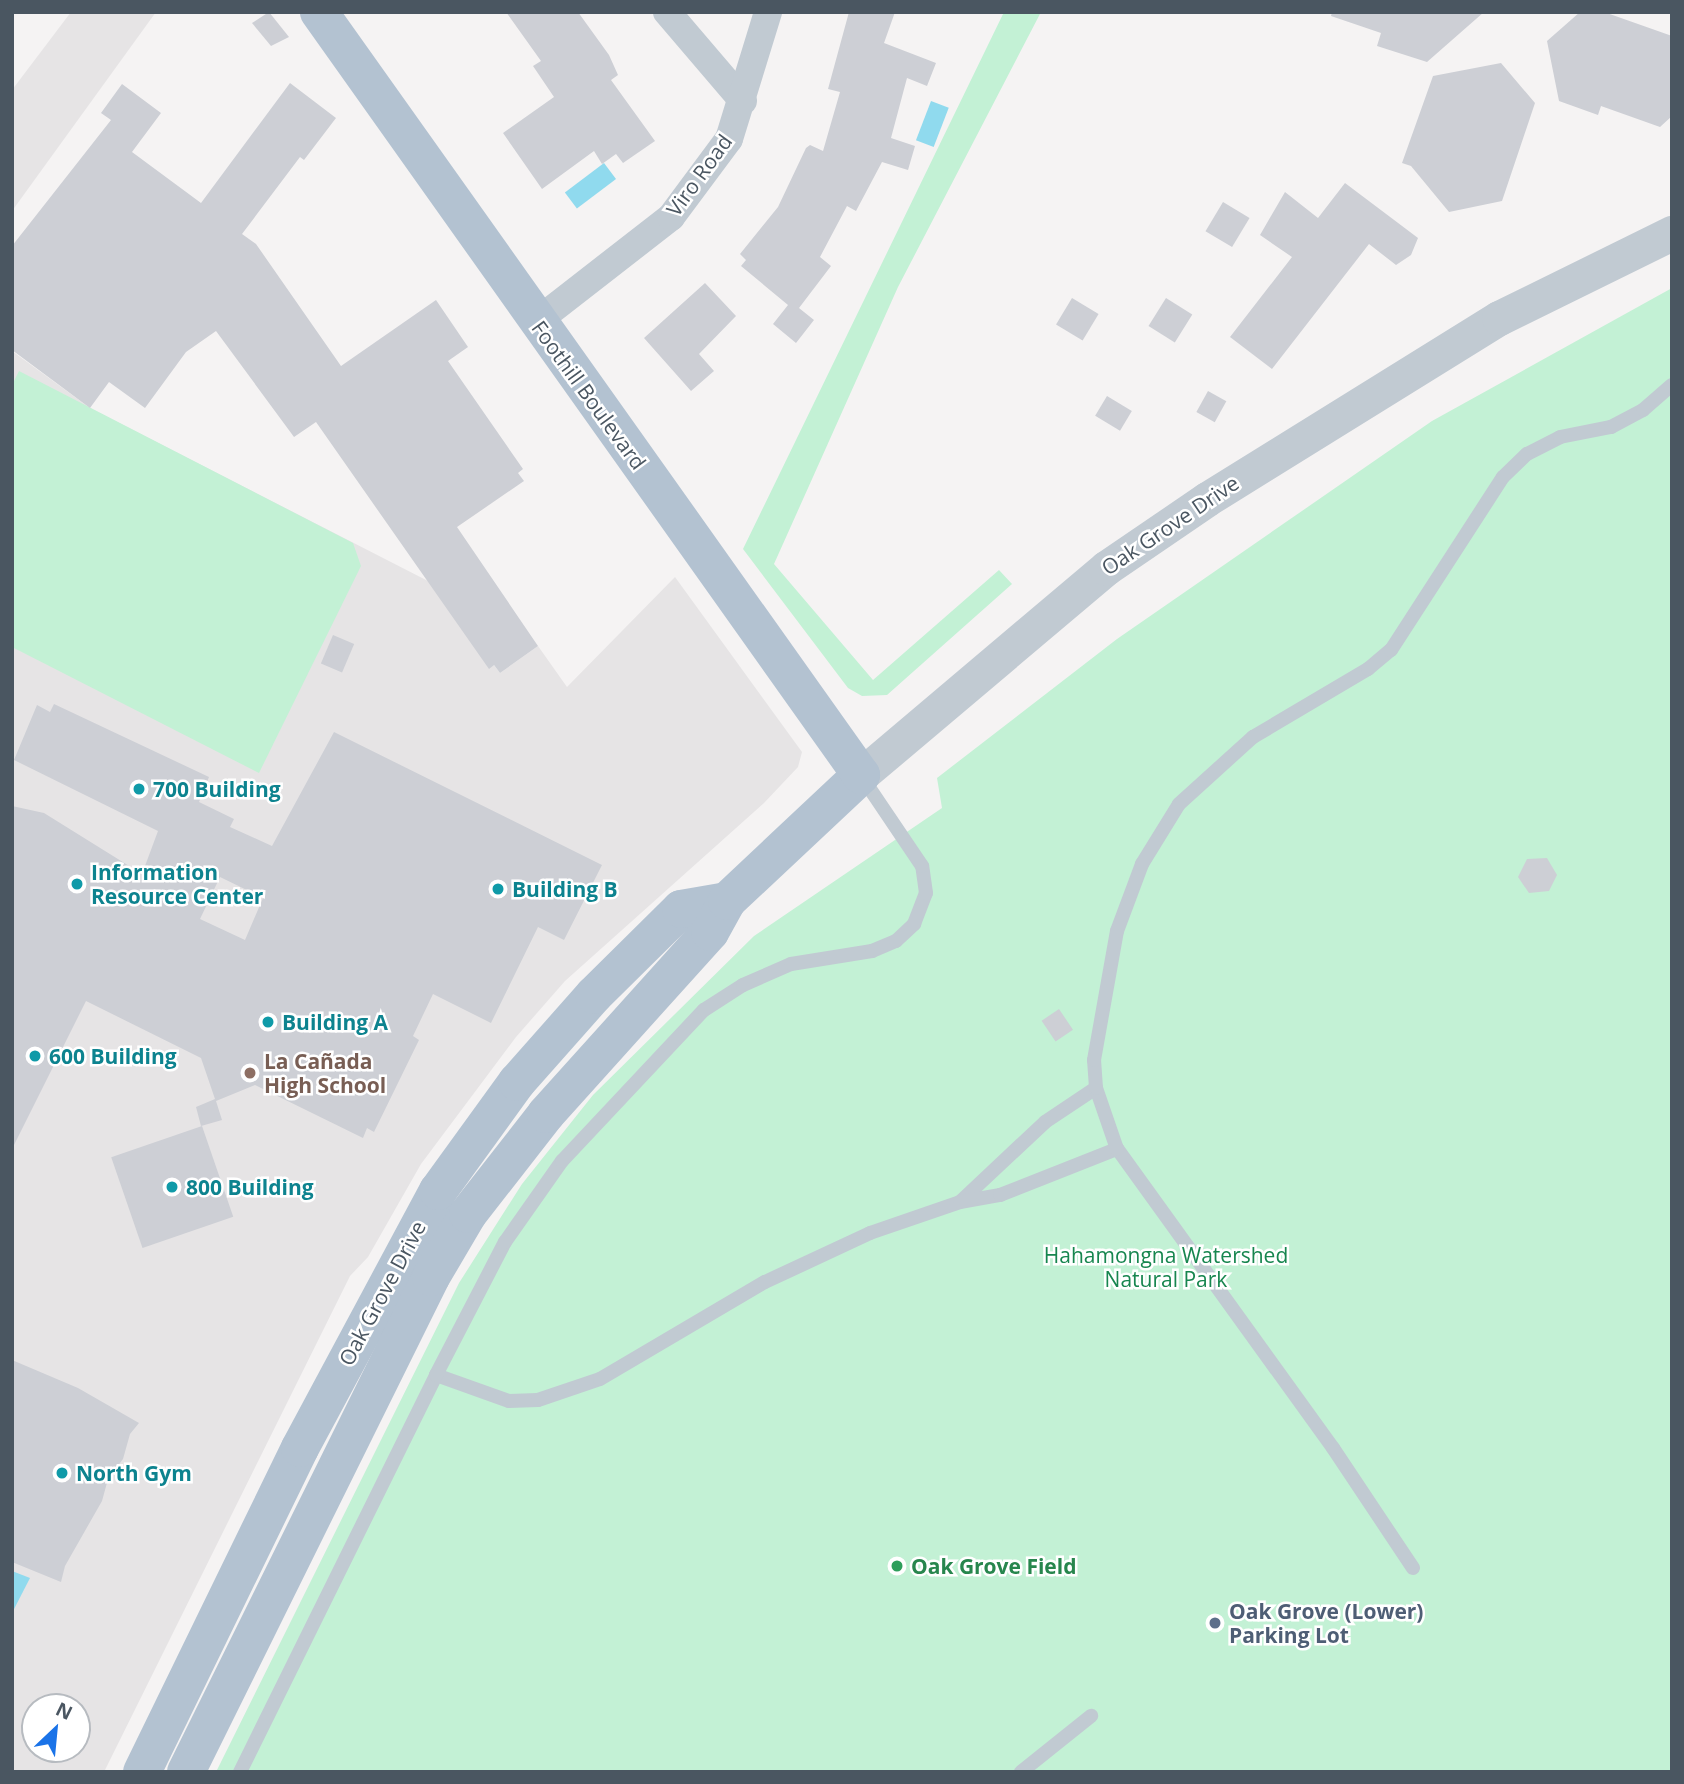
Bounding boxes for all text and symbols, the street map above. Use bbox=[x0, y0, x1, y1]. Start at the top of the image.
street label: Viro Road bbox=[661, 129, 737, 221]
street label: Foothill Boulevard bbox=[527, 316, 651, 474]
street label: Oak Grove Drive bbox=[1097, 470, 1243, 580]
place label: 700 Building bbox=[153, 776, 281, 802]
marker: 700 Building bbox=[131, 781, 147, 797]
place label: Information Resource Center bbox=[91, 859, 263, 909]
marker: Information Resource Center bbox=[69, 876, 85, 892]
place label: Building B bbox=[512, 876, 618, 902]
marker: Building B bbox=[490, 881, 506, 897]
place label: Building A bbox=[282, 1009, 388, 1035]
marker: Building A bbox=[260, 1014, 276, 1030]
place label: 600 Building bbox=[49, 1043, 177, 1069]
marker: 600 Building bbox=[27, 1048, 43, 1064]
place label: La Cañada High School bbox=[264, 1048, 386, 1098]
marker: La Cañada High School bbox=[242, 1065, 258, 1081]
place label: 800 Building bbox=[186, 1174, 314, 1200]
marker: 800 Building bbox=[164, 1179, 180, 1195]
street label: Oak Grove Drive bbox=[333, 1216, 431, 1370]
park label: Hahamongna Watershed Natural Park bbox=[1044, 1242, 1288, 1292]
place label: North Gym bbox=[76, 1460, 192, 1486]
marker: North Gym bbox=[54, 1465, 70, 1481]
place label: Oak Grove Field bbox=[911, 1553, 1076, 1579]
marker: Oak Grove Field bbox=[889, 1558, 905, 1574]
place label: Oak Grove (Lower) Parking Lot bbox=[1229, 1598, 1423, 1648]
marker: Oak Grove (Lower) Parking Lot bbox=[1207, 1615, 1223, 1631]
north arrow bbox=[21, 1693, 91, 1763]
text: N bbox=[52, 1696, 77, 1726]

